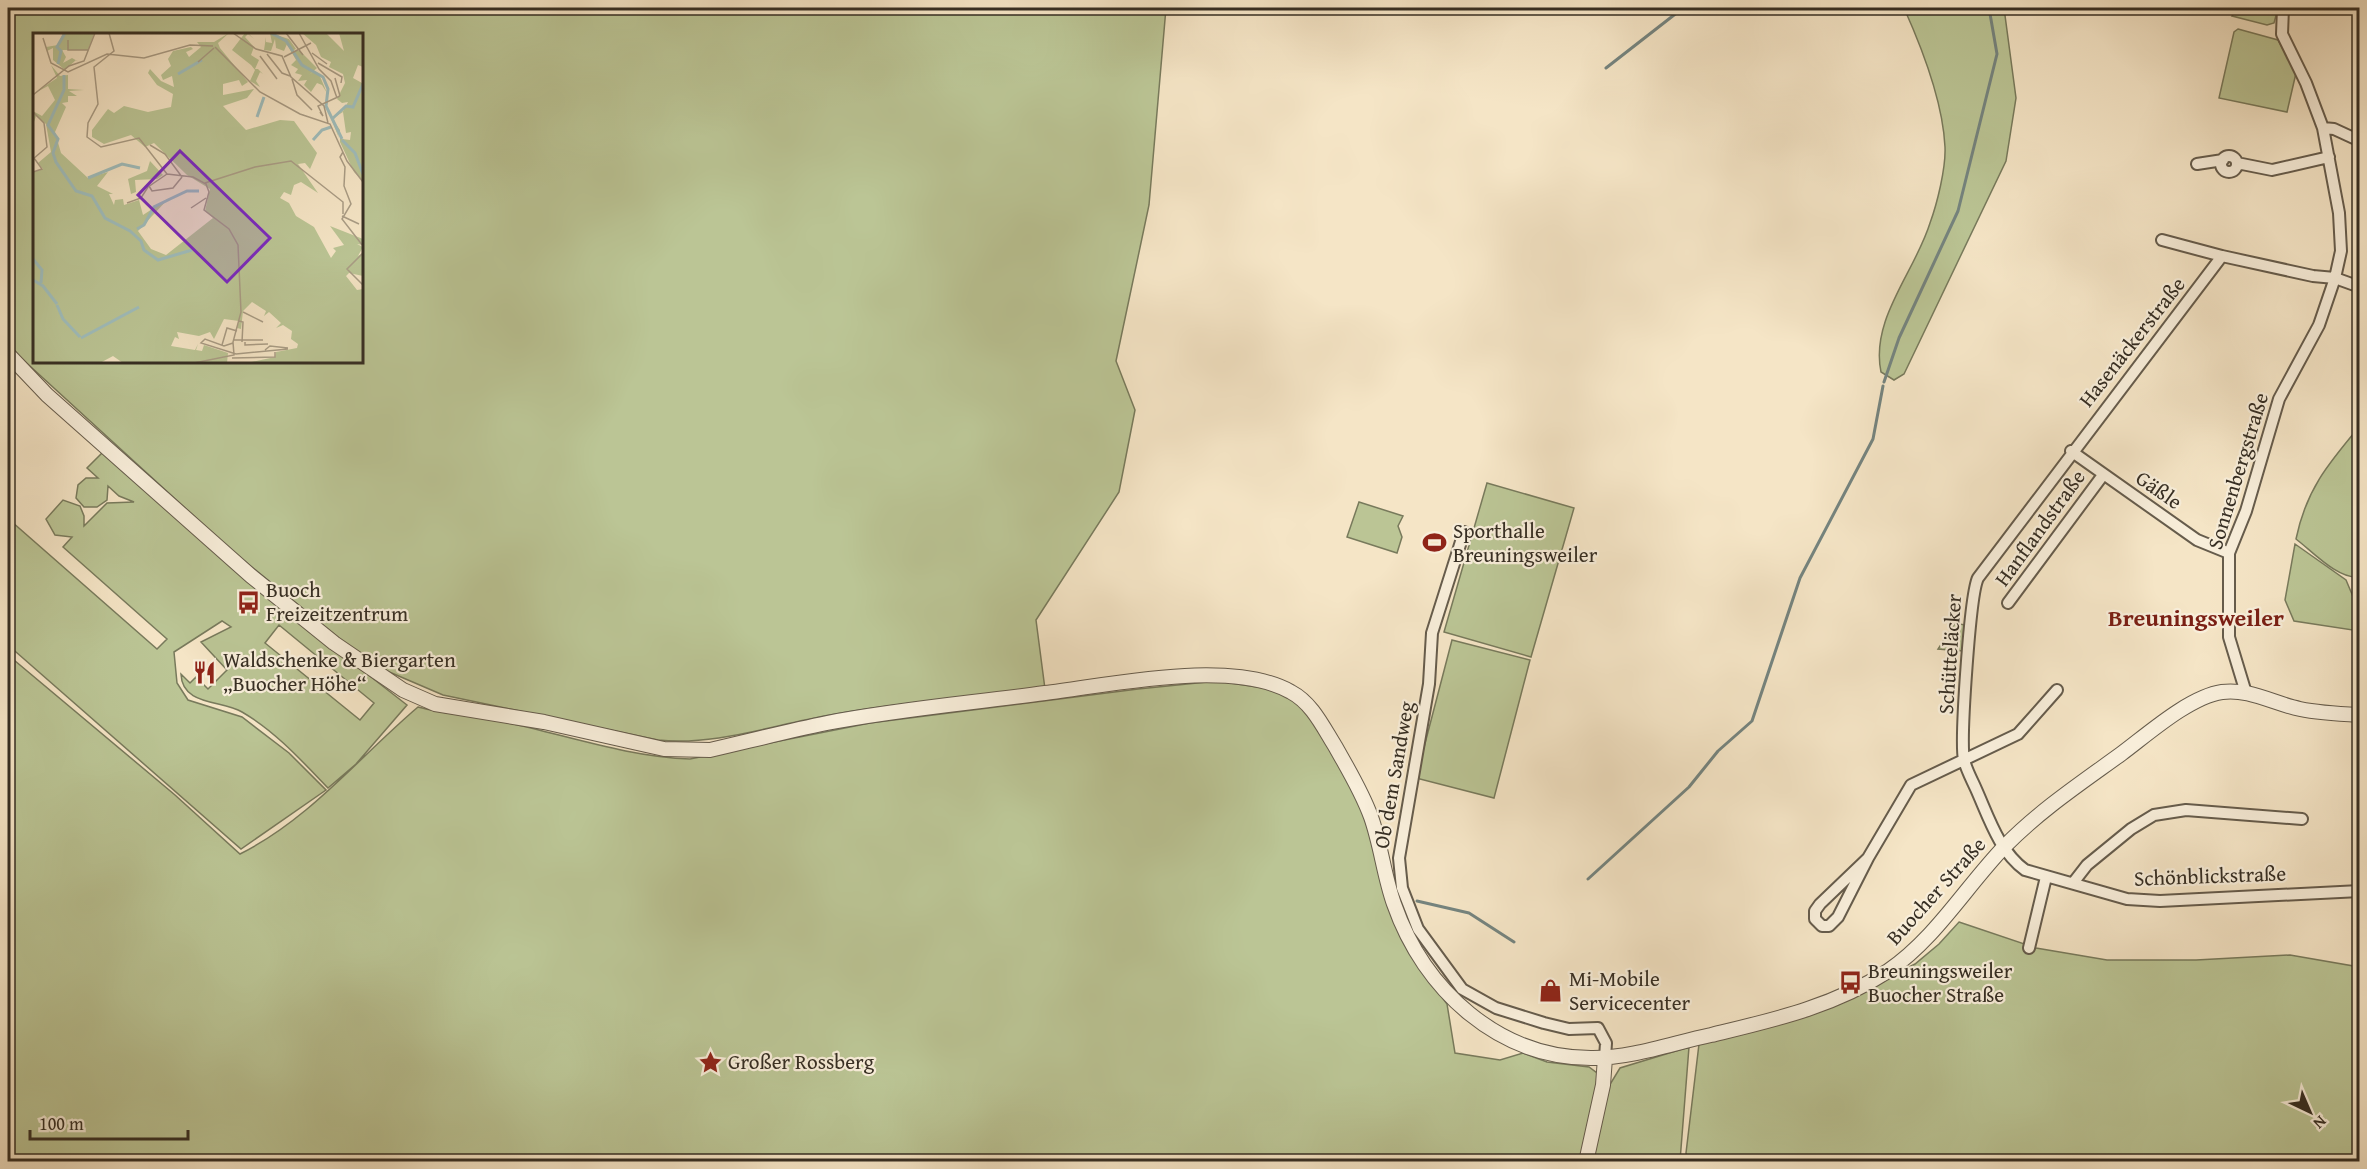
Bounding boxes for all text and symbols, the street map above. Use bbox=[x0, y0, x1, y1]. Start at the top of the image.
inset map bbox=[33, 33, 363, 363]
street label: Hasenäckerstraße bbox=[2071, 270, 2192, 413]
street label: Sonnenbergstraße bbox=[2199, 389, 2276, 553]
street label: Gäßle bbox=[2130, 462, 2189, 517]
street label: Hanflandstraße bbox=[1987, 463, 2093, 592]
place label: Sporthalle Breuningsweiler bbox=[1453, 515, 1598, 570]
sports icon: Sporthalle Breuningsweiler bbox=[1422, 530, 1448, 556]
place label: Buoch Freizeitzentrum bbox=[266, 574, 408, 629]
bus stop icon: Buoch Freizeitzentrum bbox=[235, 589, 261, 615]
street label: Schütteläcker bbox=[1930, 592, 1969, 715]
district label: Breuningsweiler bbox=[2108, 600, 2284, 635]
place label: Waldschenke & Biergarten „Buocher Höhe“ bbox=[223, 644, 456, 699]
restaurant icon: Waldschenke & Biergarten „Buocher Höhe“ bbox=[192, 659, 218, 685]
street label: Ob dem Sandweg bbox=[1365, 698, 1422, 851]
street label: Buocher Straße bbox=[1879, 830, 1993, 952]
street label: Schönblickstraße bbox=[2133, 857, 2287, 894]
place label: Breuningsweiler Buocher Straße bbox=[1868, 955, 2013, 1010]
place label: Mi-Mobile Servicecenter bbox=[1569, 963, 1691, 1018]
bus stop icon: Breuningsweiler Buocher Straße bbox=[1837, 970, 1863, 996]
shop icon: Mi-Mobile Servicecenter bbox=[1538, 978, 1564, 1004]
place label: Großer Rossberg bbox=[728, 1046, 875, 1077]
place icon: Großer Rossberg bbox=[697, 1049, 723, 1075]
north arrow bbox=[2280, 1082, 2340, 1142]
scale bar bbox=[30, 1103, 188, 1141]
text: 100 m bbox=[39, 1110, 84, 1137]
text: N bbox=[2308, 1110, 2333, 1135]

